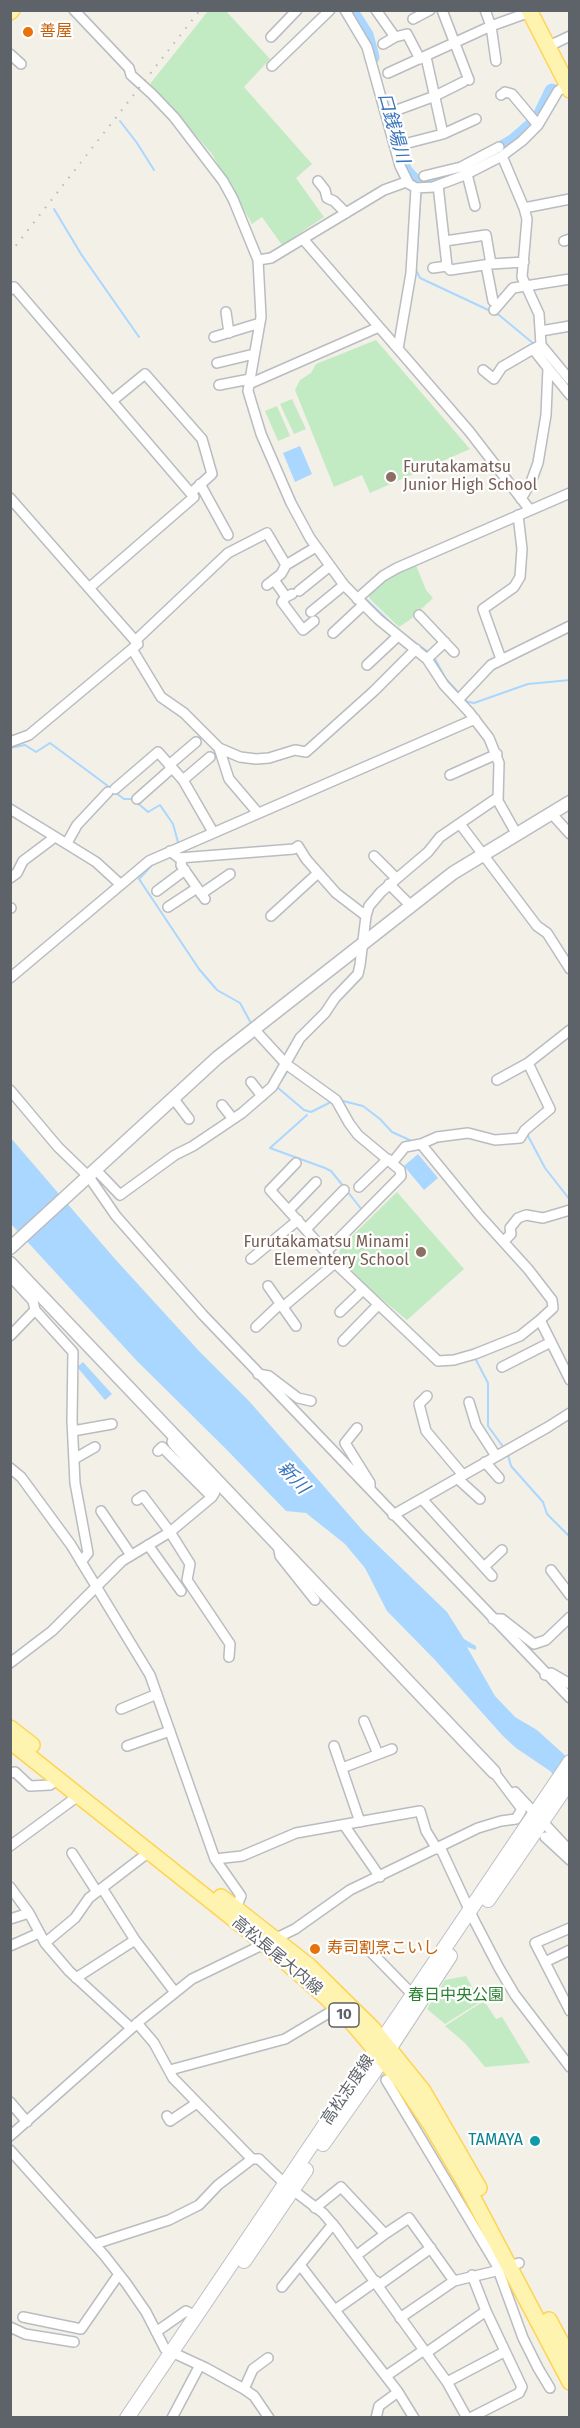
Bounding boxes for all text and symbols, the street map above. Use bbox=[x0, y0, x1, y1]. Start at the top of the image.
place label: 善屋 bbox=[40, 22, 72, 42]
marker: 善屋 bbox=[21, 25, 35, 39]
water label: 口銭場川 bbox=[373, 90, 413, 166]
place label: Furutakamatsu Junior High School bbox=[403, 458, 537, 496]
marker: Furutakamatsu Junior High School bbox=[384, 470, 398, 484]
place label: Furutakamatsu Minami Elementery School bbox=[243, 1233, 409, 1271]
marker: Furutakamatsu Minami Elementery School bbox=[414, 1245, 428, 1259]
water label: 新川 bbox=[273, 1457, 313, 1499]
street label: 高松長尾大内線 bbox=[228, 1913, 326, 1999]
place label: 寿司割烹こいし bbox=[327, 1939, 439, 1959]
marker: 寿司割烹こいし bbox=[308, 1942, 322, 1956]
park label: 春日中央公園 bbox=[408, 1986, 504, 2006]
road number: 10 bbox=[329, 2003, 359, 2027]
street label: 高松志度線 bbox=[318, 2051, 378, 2129]
place label: TAMAYA bbox=[468, 2131, 523, 2151]
marker: TAMAYA bbox=[528, 2134, 542, 2148]

